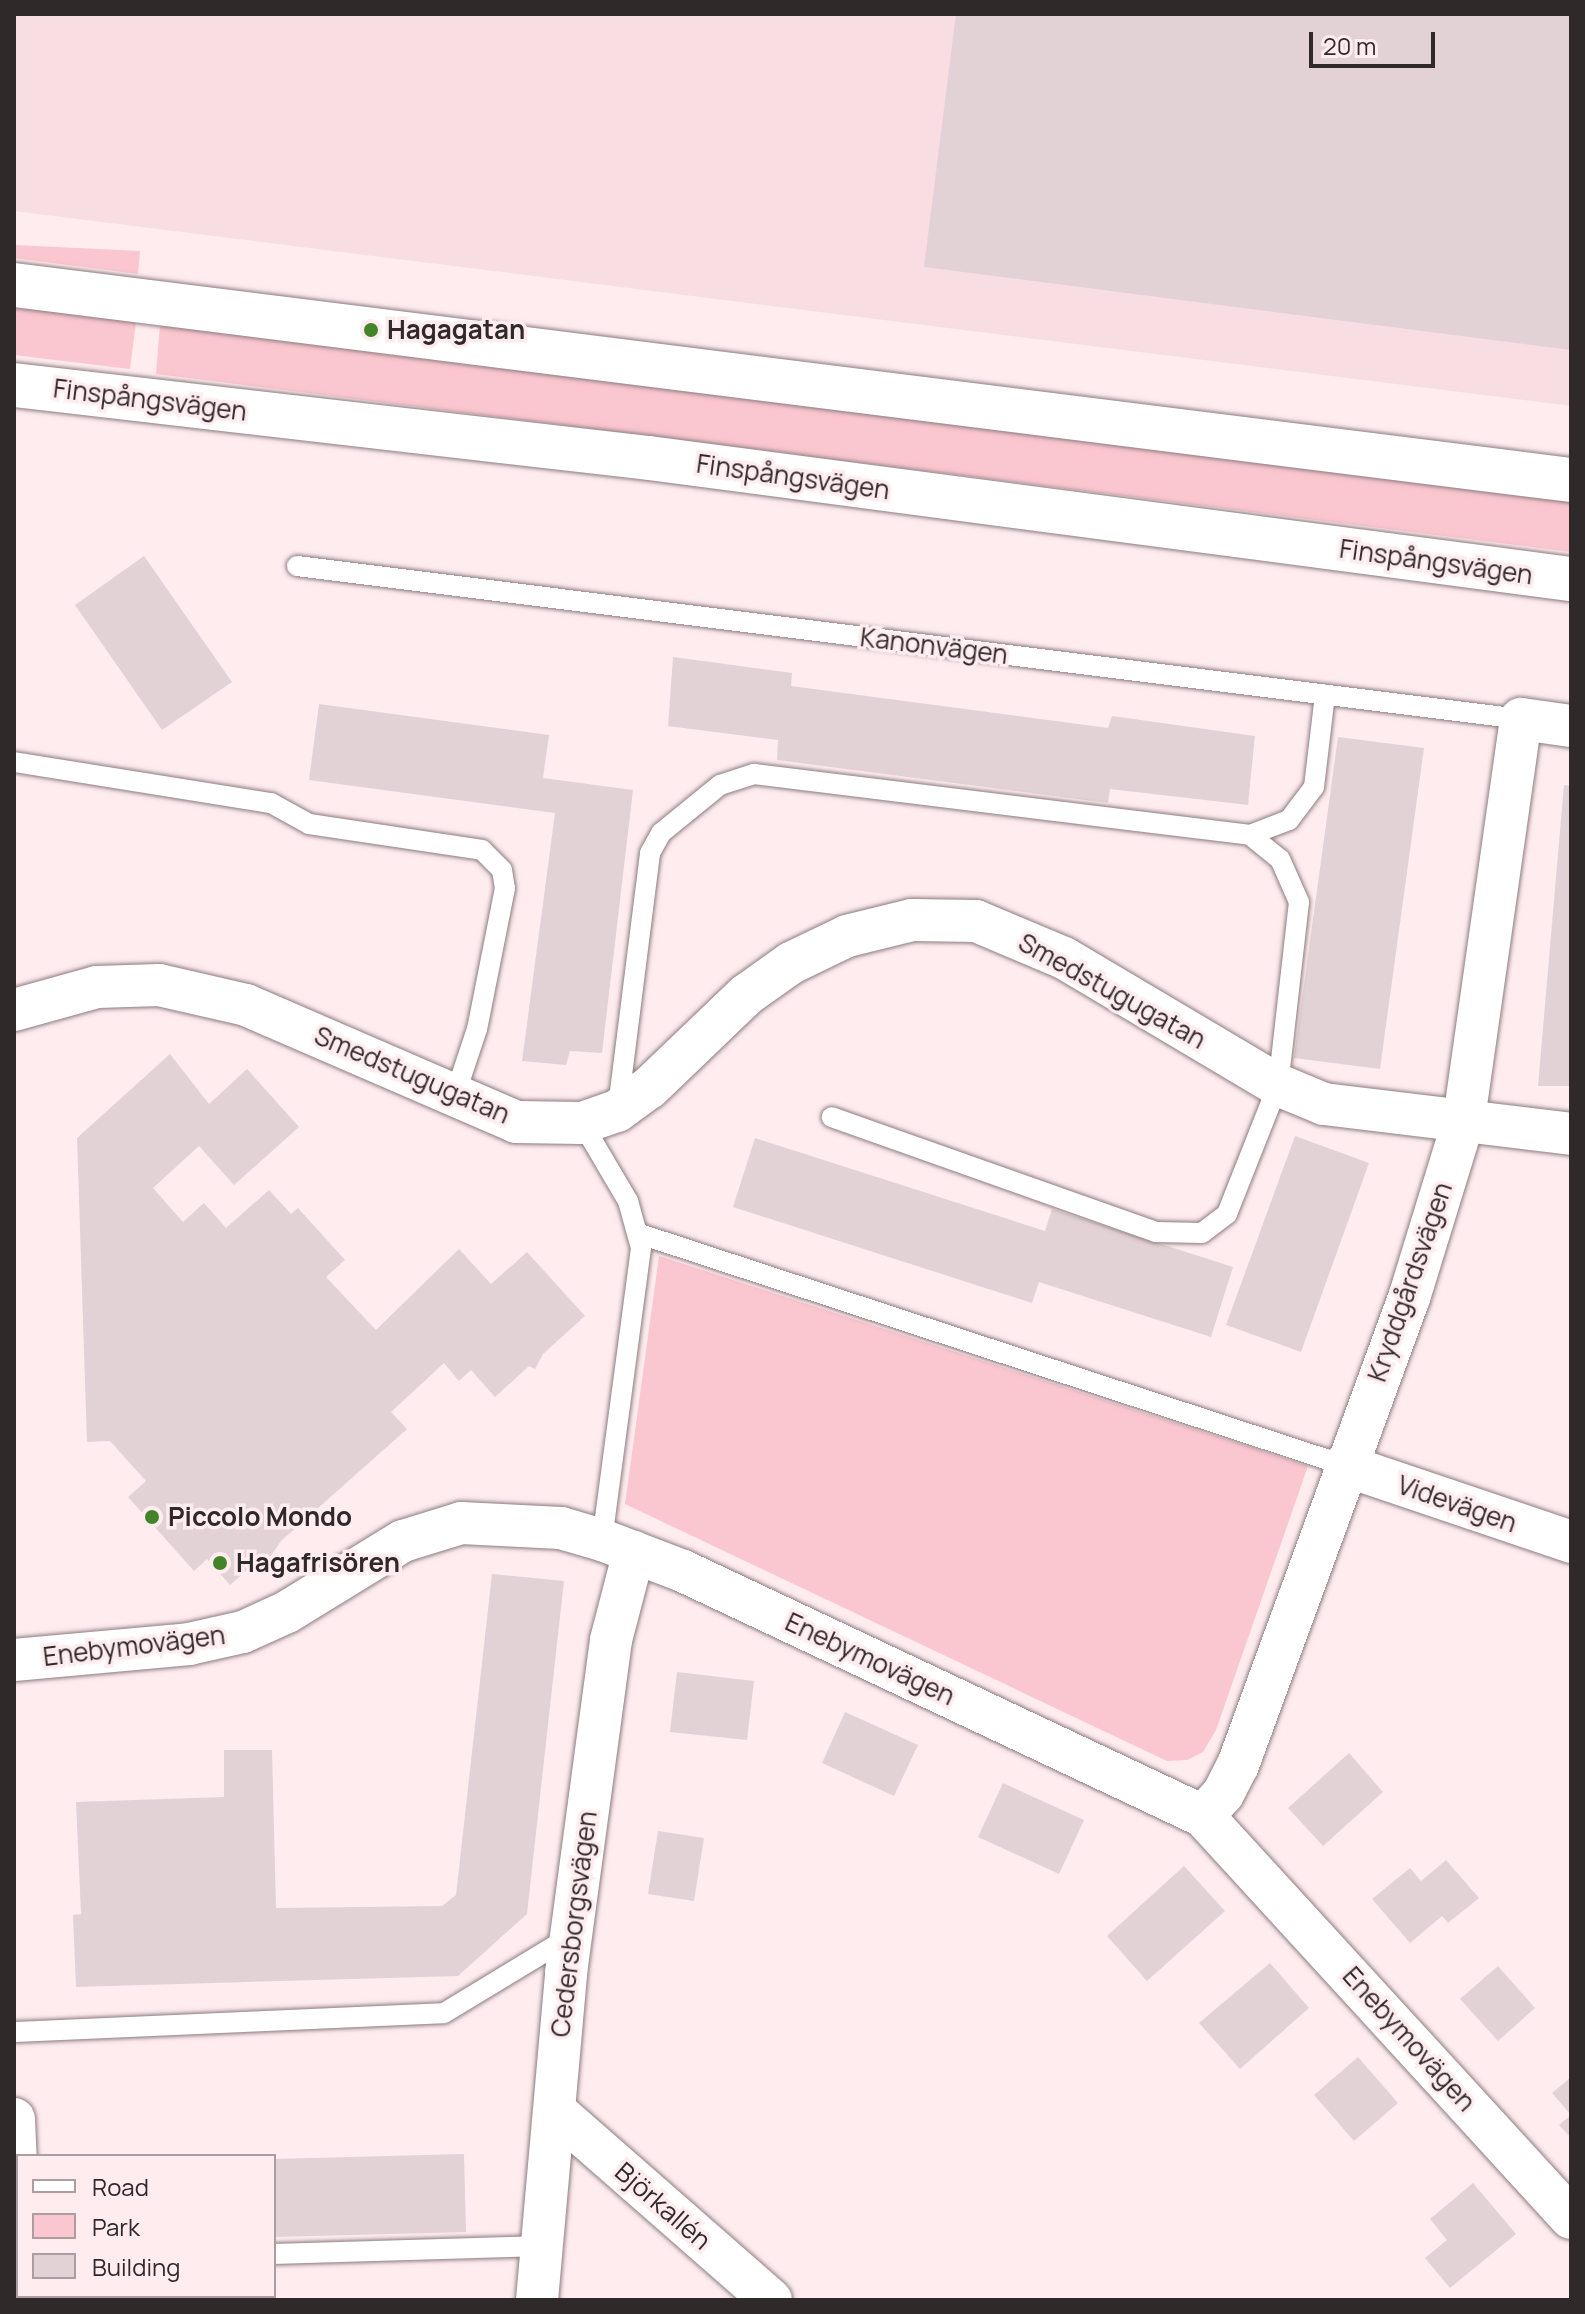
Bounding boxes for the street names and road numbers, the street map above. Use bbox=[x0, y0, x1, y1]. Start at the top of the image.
street label: Finspångsvägen bbox=[52, 373, 248, 427]
street label: Finspångsvägen bbox=[694, 448, 892, 506]
street label: Finspångsvägen bbox=[1337, 533, 1535, 591]
street label: Kanonvägen bbox=[858, 621, 1010, 671]
street label: Smedstugugatan bbox=[1013, 927, 1211, 1055]
street label: Smedstugugatan bbox=[310, 1020, 514, 1130]
street label: Kryddgårdsvägen bbox=[1361, 1178, 1459, 1386]
street label: Videvägen bbox=[1393, 1469, 1521, 1539]
street label: Enebymovägen bbox=[780, 1606, 960, 1712]
street label: Enebymovägen bbox=[41, 1619, 227, 1673]
street label: Cedersborgsvägen bbox=[545, 1809, 603, 2039]
street label: Enebymovägen bbox=[1336, 1961, 1482, 2117]
street label: Björkallén bbox=[609, 2156, 717, 2256]

